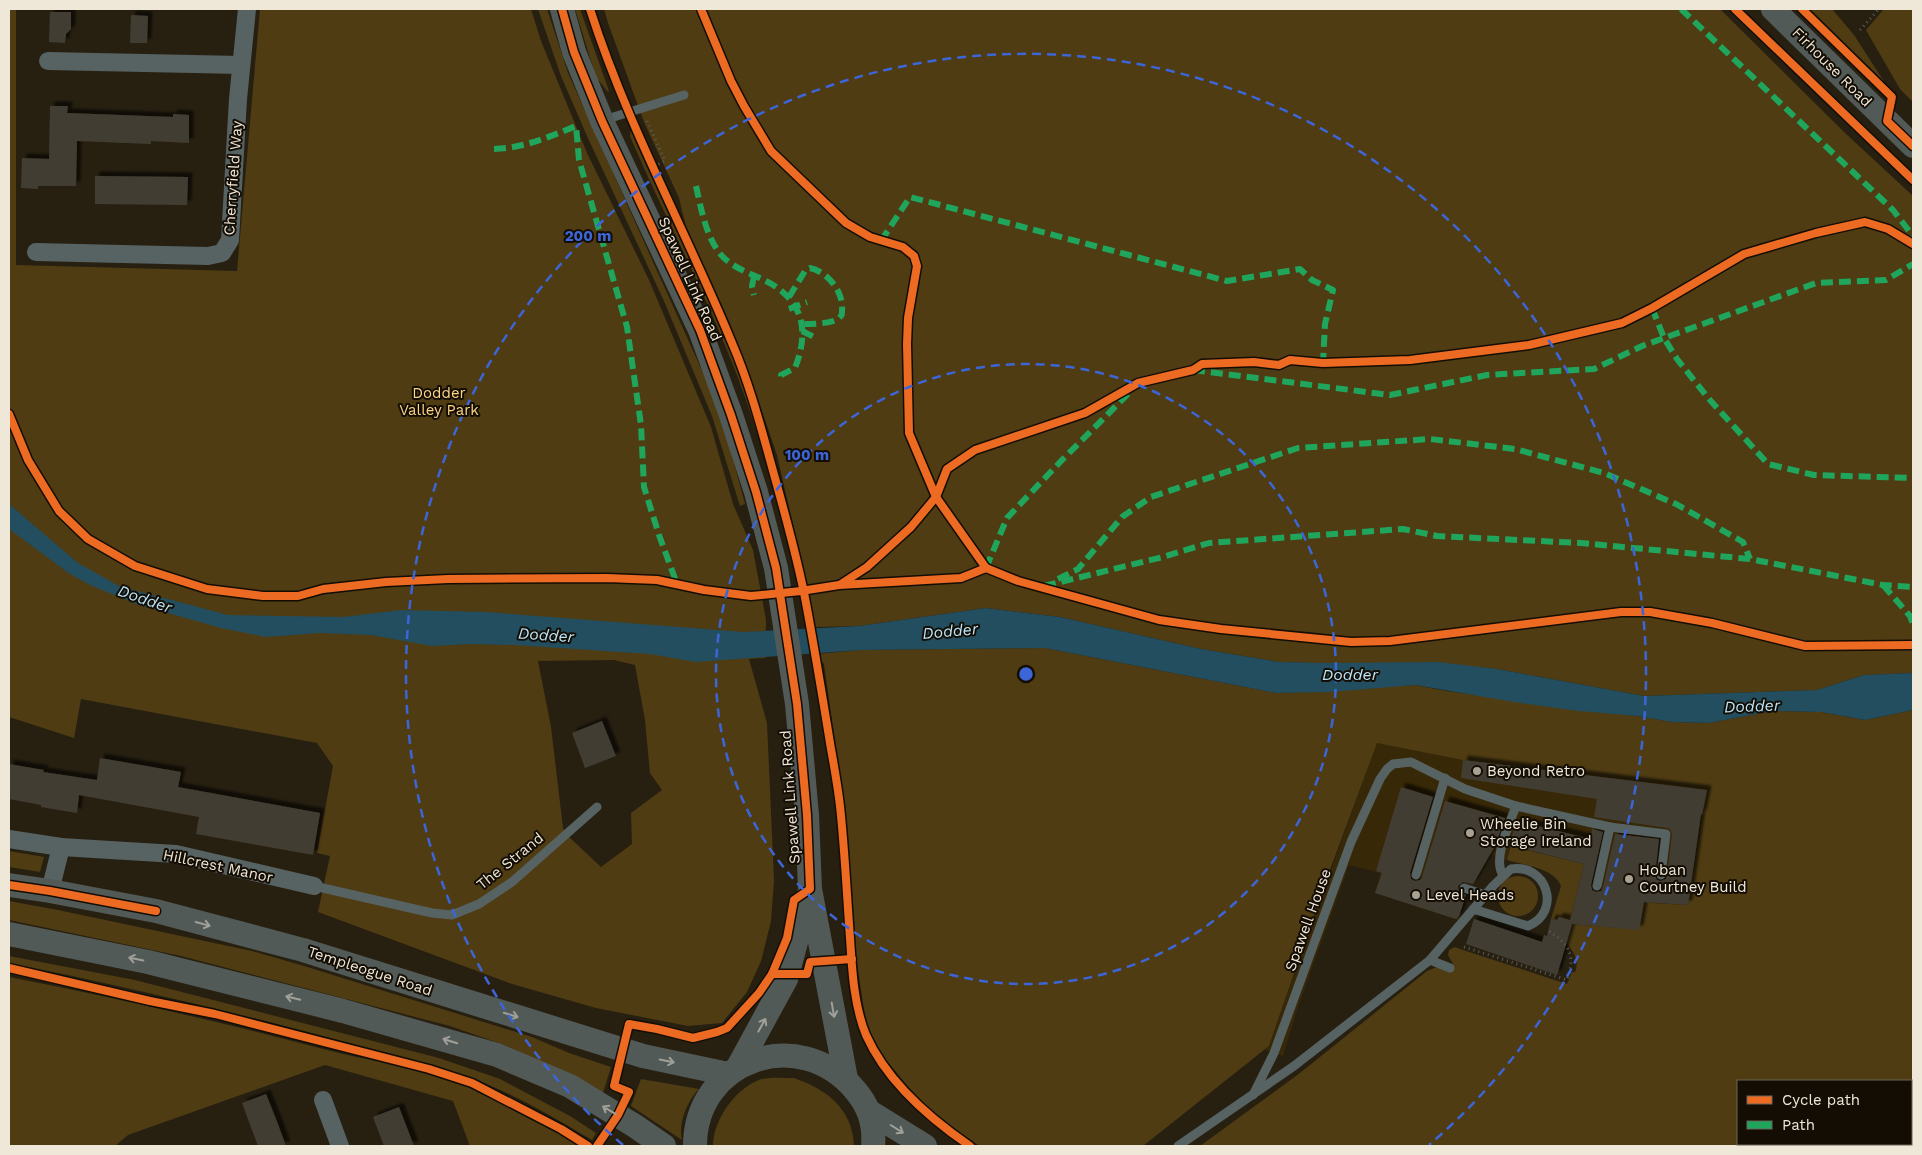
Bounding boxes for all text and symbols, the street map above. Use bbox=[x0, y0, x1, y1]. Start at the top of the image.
street label: Firhouse Road bbox=[1788, 23, 1876, 111]
street label: Cherryfield Way bbox=[220, 120, 246, 236]
street label: Spawell Link Road bbox=[654, 214, 726, 344]
text: 200 m bbox=[565, 227, 611, 245]
park label: Dodder Valley Park bbox=[399, 384, 479, 419]
text: 100 m bbox=[785, 446, 829, 464]
water label: Dodder bbox=[115, 581, 175, 617]
water label: Dodder bbox=[921, 619, 979, 643]
water label: Dodder bbox=[517, 624, 575, 646]
centre of rings bbox=[1017, 665, 1035, 683]
water label: Dodder bbox=[1322, 665, 1379, 684]
water label: Dodder bbox=[1724, 696, 1781, 716]
street label: Spawell Link Road bbox=[776, 729, 804, 865]
place label: Beyond Retro bbox=[1487, 762, 1585, 780]
marker: Beyond Retro bbox=[1471, 765, 1483, 777]
place label: Wheelie Bin Storage Ireland bbox=[1480, 815, 1592, 850]
marker: Wheelie Bin Storage Ireland bbox=[1464, 827, 1476, 839]
street label: The Strand bbox=[473, 829, 547, 893]
street label: Hillcrest Manor bbox=[161, 846, 275, 886]
place label: Hoban Courtney Build bbox=[1639, 861, 1747, 896]
street label: Spawell House bbox=[1281, 866, 1335, 974]
marker: Hoban Courtney Build bbox=[1623, 873, 1635, 885]
place label: Level Heads bbox=[1426, 886, 1514, 904]
marker: Level Heads bbox=[1410, 889, 1422, 901]
one-way arrow bbox=[195, 919, 211, 929]
street label: Templeogue Road bbox=[306, 942, 434, 1000]
one-way arrow bbox=[128, 954, 144, 964]
one-way arrow bbox=[286, 993, 302, 1002]
one-way arrow bbox=[828, 1001, 838, 1017]
one-way arrow bbox=[503, 1011, 519, 1021]
one-way arrow bbox=[757, 1018, 767, 1032]
one-way arrow bbox=[443, 1035, 459, 1045]
one-way arrow bbox=[659, 1057, 675, 1066]
legend bbox=[1737, 1080, 1912, 1145]
text: Cycle path bbox=[1782, 1091, 1860, 1109]
one-way arrow bbox=[602, 1104, 616, 1114]
text: Path bbox=[1782, 1116, 1815, 1134]
one-way arrow bbox=[890, 1124, 904, 1134]

